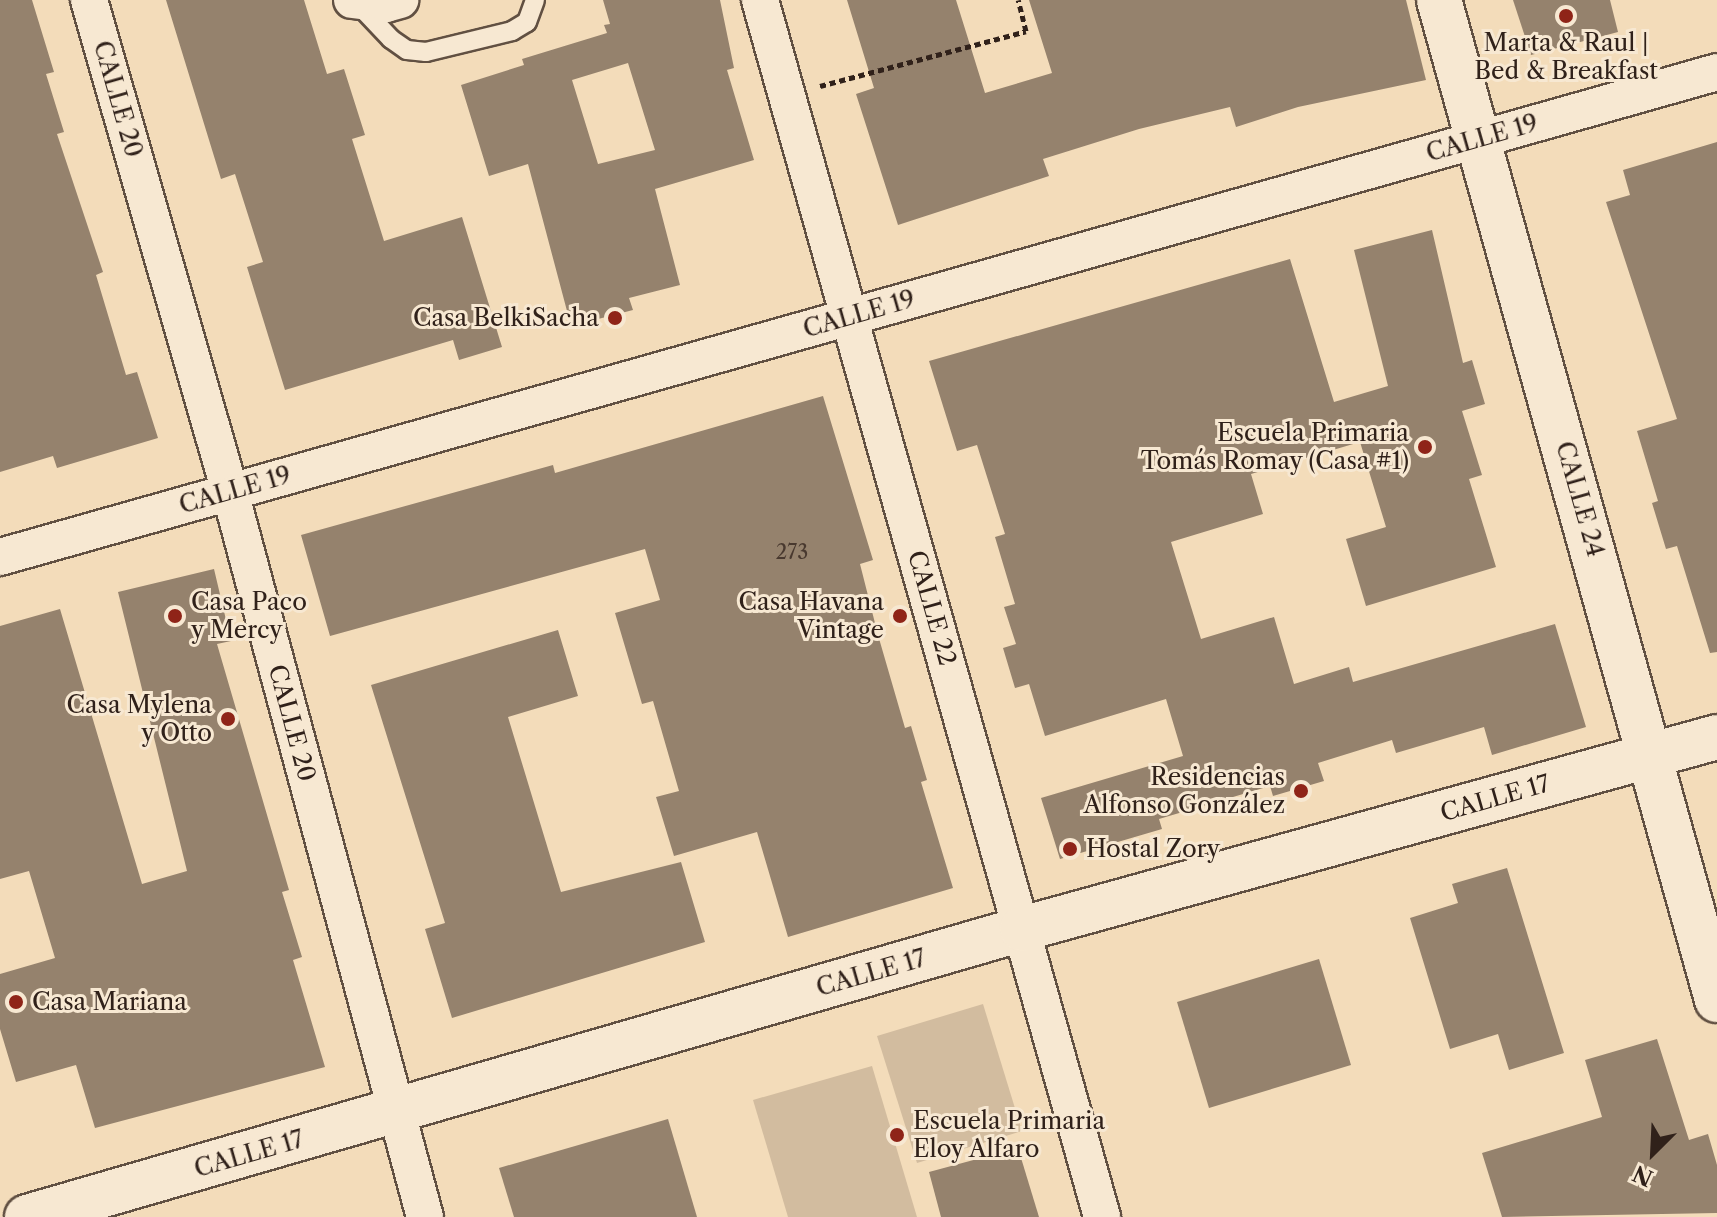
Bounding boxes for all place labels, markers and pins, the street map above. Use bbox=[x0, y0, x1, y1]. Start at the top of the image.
marker: Marta & Raul | Bed & Breakfast bbox=[1557, 7, 1575, 25]
place label: Marta & Raul | Bed & Breakfast bbox=[1474, 29, 1658, 85]
place label: Casa BelkiSacha bbox=[413, 304, 599, 332]
marker: Casa BelkiSacha bbox=[606, 309, 624, 327]
place label: Escuela Primaria Tomás Romay (Casa #1) bbox=[1140, 419, 1409, 475]
marker: Escuela Primaria Tomás Romay (Casa #1) bbox=[1416, 438, 1434, 456]
place label: Casa Paco y Mercy bbox=[191, 588, 307, 644]
place label: Casa Havana Vintage bbox=[738, 588, 884, 644]
marker: Casa Paco y Mercy bbox=[166, 607, 184, 625]
marker: Casa Havana Vintage bbox=[891, 607, 909, 625]
place label: Casa Mylena y Otto bbox=[66, 691, 212, 747]
marker: Casa Mylena y Otto bbox=[219, 710, 237, 728]
place label: Residencias Alfonso González bbox=[1083, 763, 1285, 819]
marker: Residencias Alfonso González bbox=[1292, 782, 1310, 800]
place label: Hostal Zory bbox=[1086, 835, 1220, 863]
marker: Hostal Zory bbox=[1061, 840, 1079, 858]
place label: Casa Mariana bbox=[32, 988, 187, 1016]
marker: Casa Mariana bbox=[7, 993, 25, 1011]
place label: Escuela Primaria Eloy Alfaro bbox=[913, 1107, 1105, 1163]
marker: Escuela Primaria Eloy Alfaro bbox=[888, 1126, 906, 1144]

